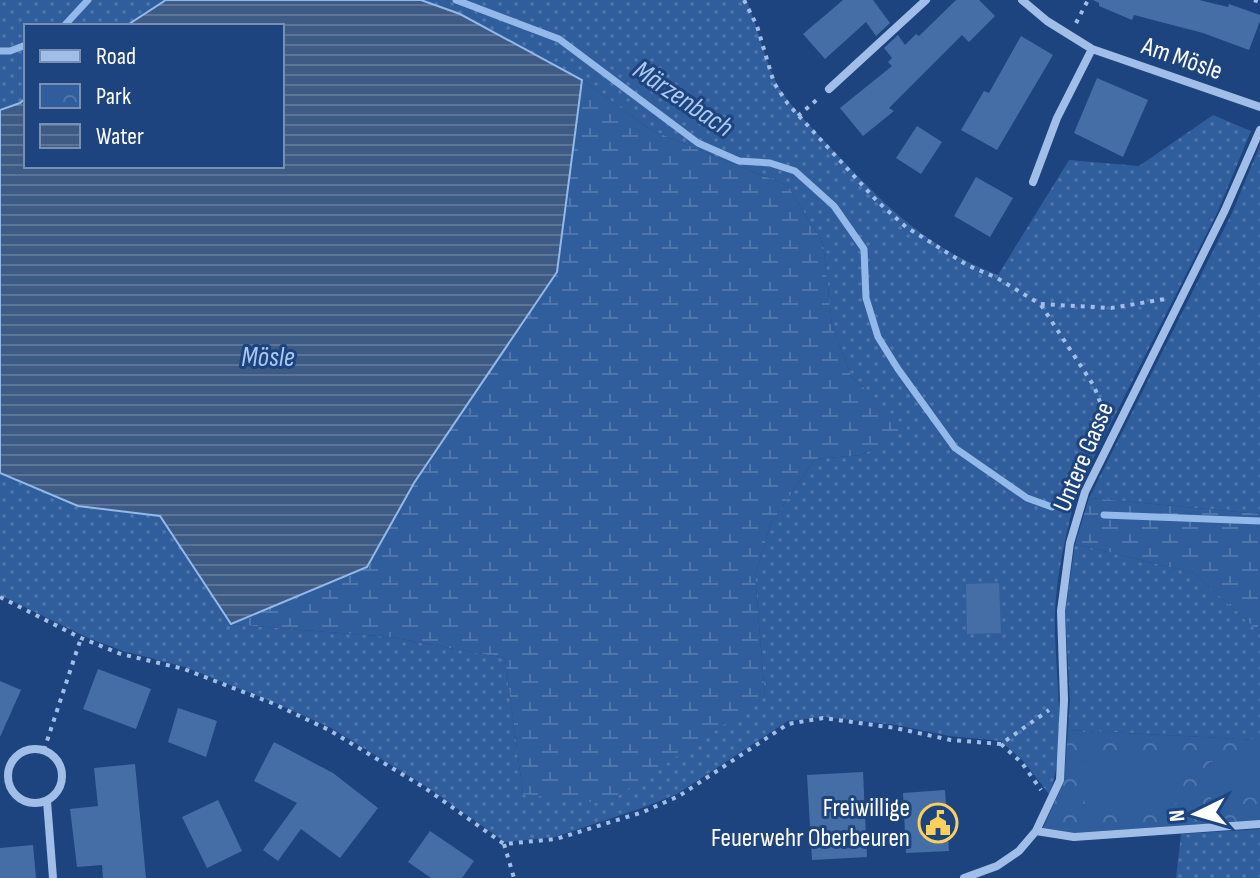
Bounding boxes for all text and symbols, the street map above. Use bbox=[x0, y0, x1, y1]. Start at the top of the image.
legend bbox=[24, 24, 284, 168]
street label: Am Mösle bbox=[1137, 30, 1226, 87]
text: Road bbox=[96, 42, 136, 71]
water label: Märzenbach bbox=[627, 54, 739, 144]
text: Park bbox=[96, 82, 131, 111]
text: Water bbox=[96, 122, 144, 151]
water label: Mösle bbox=[241, 341, 295, 374]
street label: Untere Gasse bbox=[1047, 398, 1121, 516]
north arrow bbox=[1156, 774, 1236, 854]
place label: Freiwillige Feuerwehr Oberbeuren bbox=[711, 793, 910, 854]
public building icon: Freiwillige Feuerwehr Oberbeuren bbox=[917, 802, 959, 844]
text: N bbox=[1164, 809, 1192, 823]

